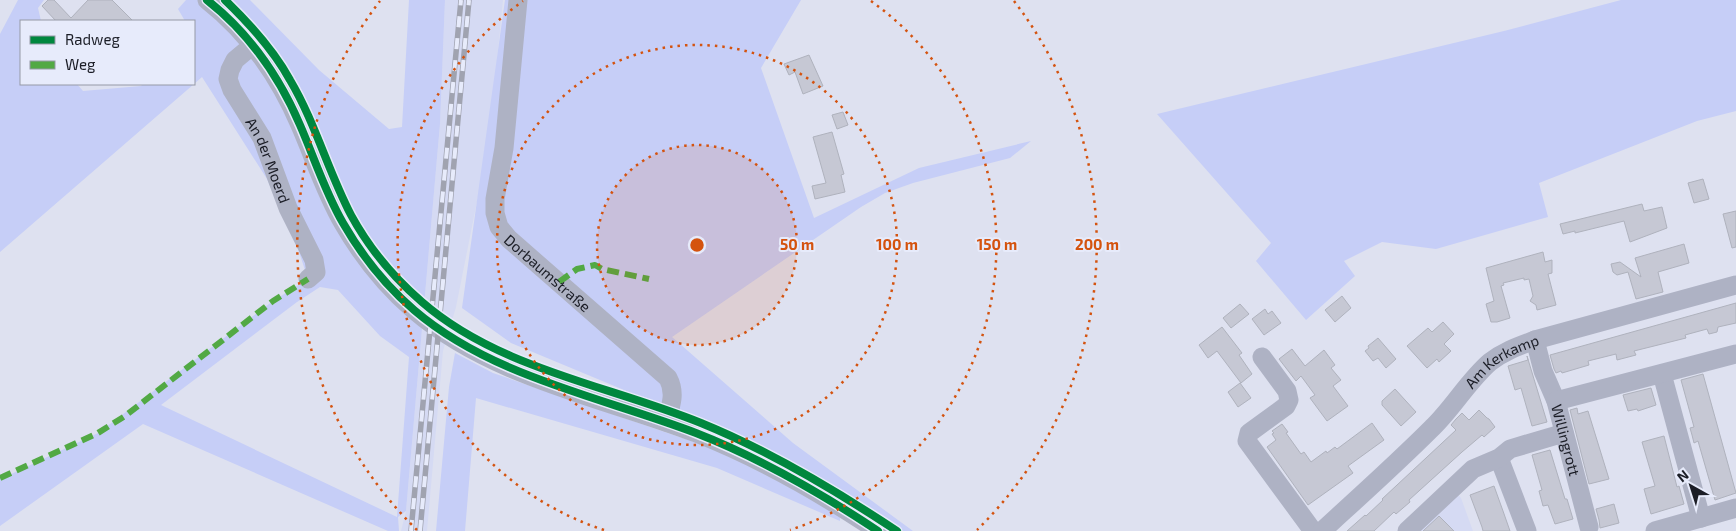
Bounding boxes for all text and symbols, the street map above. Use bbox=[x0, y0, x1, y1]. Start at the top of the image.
legend bbox=[20, 20, 195, 85]
text: Radweg bbox=[65, 30, 120, 48]
text: Weg bbox=[65, 55, 96, 73]
street label: An der Moerd bbox=[242, 114, 294, 205]
street label: Dorbaumstraße bbox=[501, 230, 595, 315]
text: 50 m bbox=[780, 235, 814, 253]
text: 100 m bbox=[876, 235, 918, 253]
text: 150 m bbox=[977, 235, 1017, 253]
text: 200 m bbox=[1075, 235, 1119, 253]
centre of rings bbox=[688, 236, 706, 254]
street label: Am Kerkamp bbox=[1461, 330, 1541, 392]
street label: Willingrott bbox=[1548, 402, 1584, 478]
north arrow bbox=[1666, 461, 1716, 511]
text: N bbox=[1673, 466, 1692, 485]

